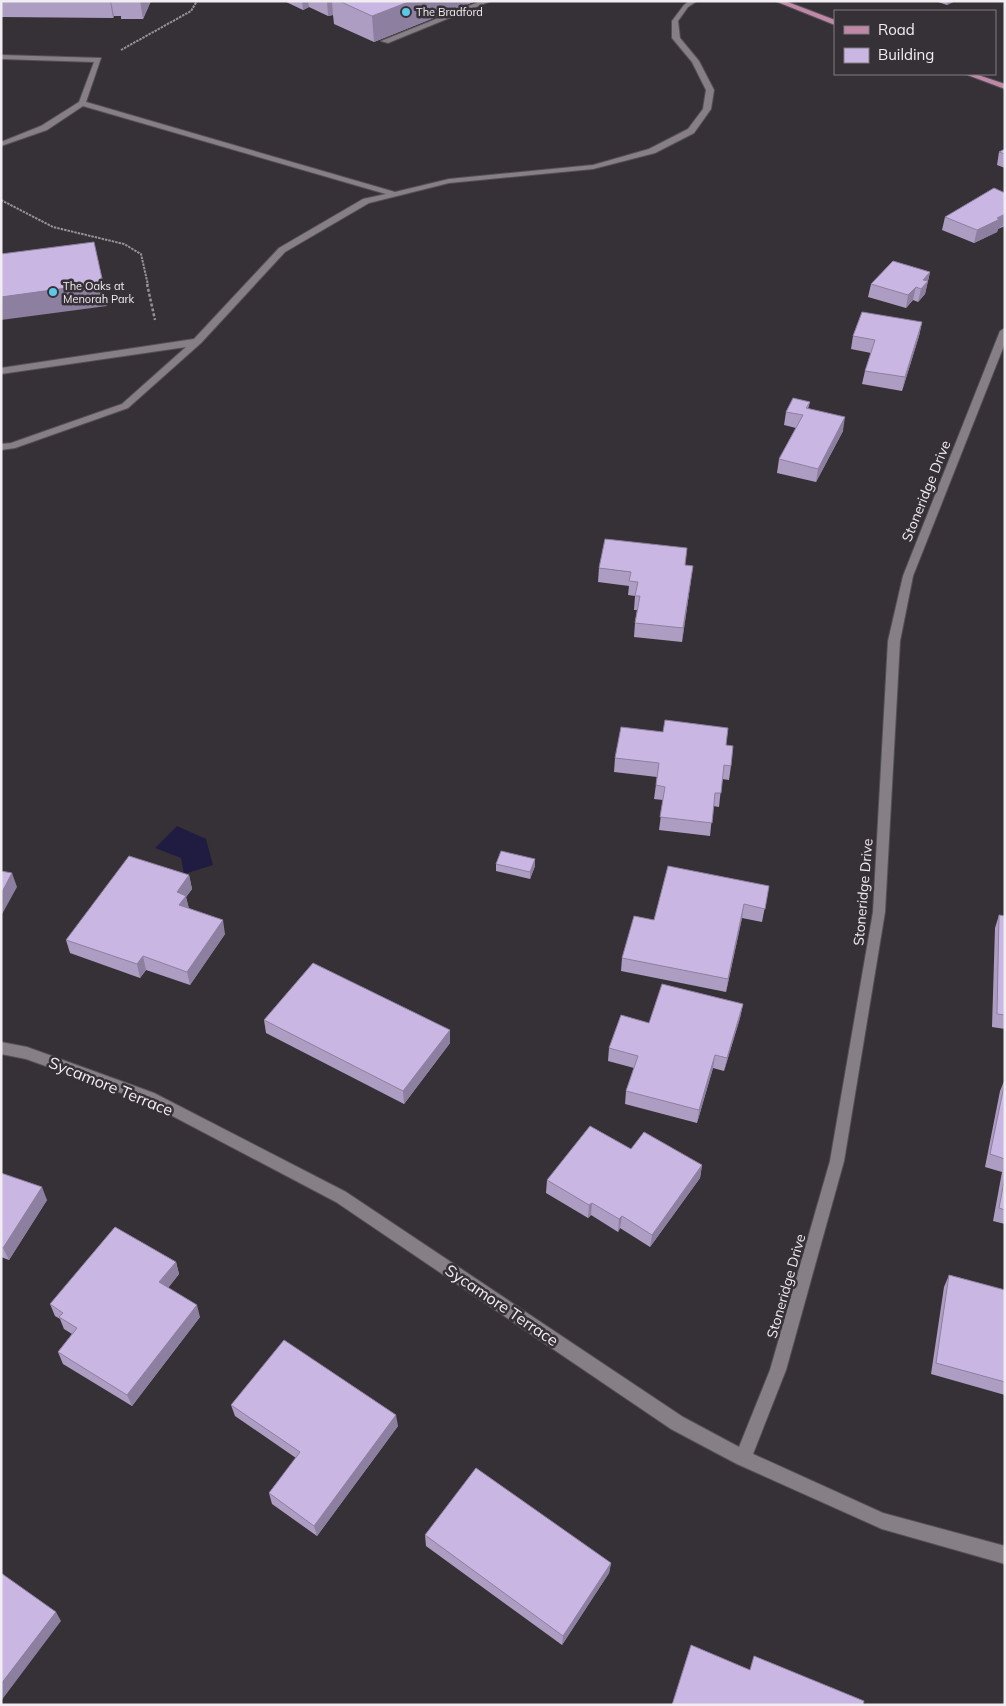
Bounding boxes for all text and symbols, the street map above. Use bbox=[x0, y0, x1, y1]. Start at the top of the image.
place label: The Bradford bbox=[416, 5, 483, 19]
marker: The Bradford bbox=[400, 6, 412, 18]
legend bbox=[834, 10, 996, 75]
text: Road bbox=[878, 20, 915, 39]
text: Building bbox=[878, 45, 934, 64]
place label: The Oaks at Menorah Park bbox=[63, 279, 134, 306]
marker: The Oaks at Menorah Park bbox=[47, 286, 59, 298]
street label: Stoneridge Drive bbox=[897, 438, 955, 544]
street label: Stoneridge Drive bbox=[849, 838, 877, 946]
street label: Sycamore Terrace bbox=[46, 1052, 176, 1120]
street label: Stoneridge Drive bbox=[763, 1232, 809, 1340]
street label: Sycamore Terrace bbox=[442, 1260, 562, 1350]

